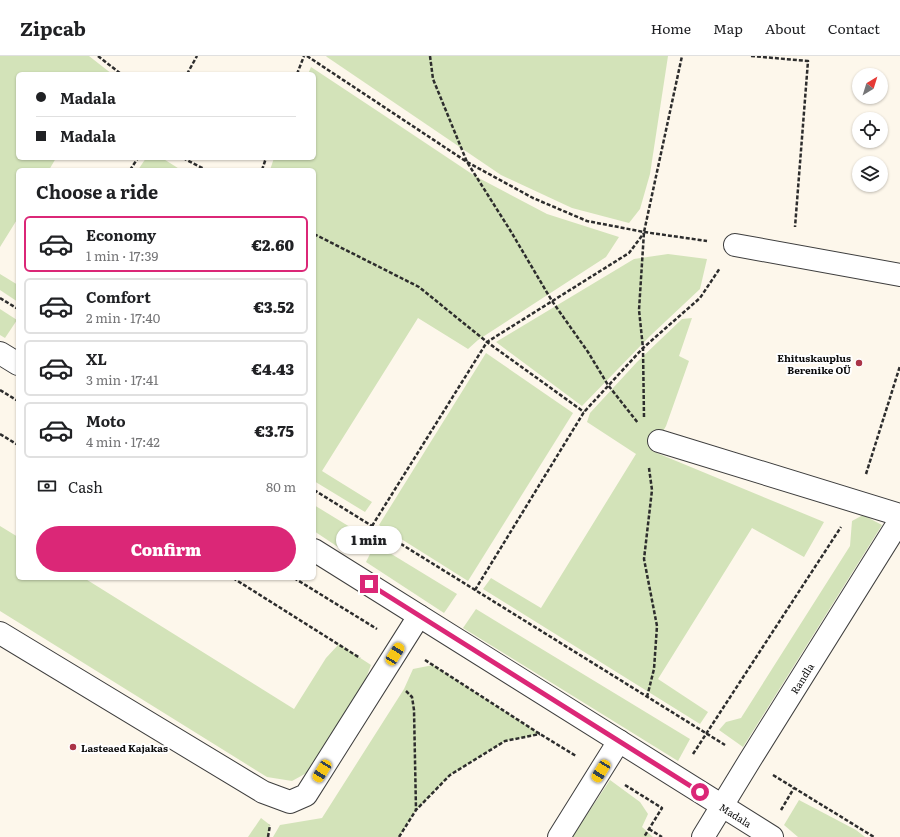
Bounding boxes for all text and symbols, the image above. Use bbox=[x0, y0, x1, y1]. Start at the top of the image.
text: Zipcab bbox=[20, 14, 86, 42]
text: Home bbox=[651, 18, 691, 38]
text: Map bbox=[713, 18, 743, 38]
text: About bbox=[765, 18, 806, 38]
text: Contact bbox=[828, 18, 880, 38]
north arrow bbox=[852, 68, 888, 104]
map controls bbox=[852, 68, 888, 192]
text: Madala bbox=[60, 86, 116, 109]
button: locate bbox=[852, 112, 888, 148]
text: Madala bbox=[60, 124, 116, 147]
button: layers bbox=[852, 156, 888, 192]
text: Choose a ride bbox=[36, 178, 158, 205]
text: Economy bbox=[86, 223, 156, 246]
icon: car bbox=[38, 226, 74, 262]
text: €2.60 bbox=[251, 233, 294, 256]
text: 1 min · 17:39 bbox=[86, 246, 158, 265]
text: Comfort bbox=[86, 285, 151, 308]
icon: car bbox=[38, 288, 74, 324]
text: €3.52 bbox=[253, 295, 294, 318]
text: 2 min · 17:40 bbox=[86, 308, 160, 327]
text: XL bbox=[86, 347, 107, 370]
icon: car bbox=[38, 350, 74, 386]
place label: Ehituskauplus Berenike OÜ bbox=[777, 350, 851, 377]
text: €4.43 bbox=[251, 357, 294, 380]
marker: Ehituskauplus Berenike OÜ bbox=[854, 358, 864, 368]
text: 3 min · 17:41 bbox=[86, 370, 158, 389]
text: Moto bbox=[86, 409, 126, 432]
icon: car bbox=[38, 412, 74, 448]
text: €3.75 bbox=[255, 419, 294, 442]
text: 4 min · 17:42 bbox=[86, 432, 160, 451]
icon: cash bbox=[36, 475, 58, 497]
text: Cash bbox=[68, 475, 103, 498]
text: 80 m bbox=[266, 477, 296, 496]
button: Confirm bbox=[36, 526, 296, 572]
callout: 1 min bbox=[336, 526, 402, 554]
text: 1 min bbox=[351, 530, 387, 549]
route end bbox=[360, 575, 378, 593]
car bbox=[384, 641, 406, 667]
street label: Randla bbox=[786, 659, 817, 696]
place label: Lasteaed Kajakas bbox=[81, 740, 168, 755]
marker: Lasteaed Kajakas bbox=[68, 742, 78, 752]
car bbox=[311, 758, 333, 784]
car bbox=[590, 758, 612, 784]
route start bbox=[691, 783, 709, 801]
street label: Madala bbox=[717, 799, 756, 831]

